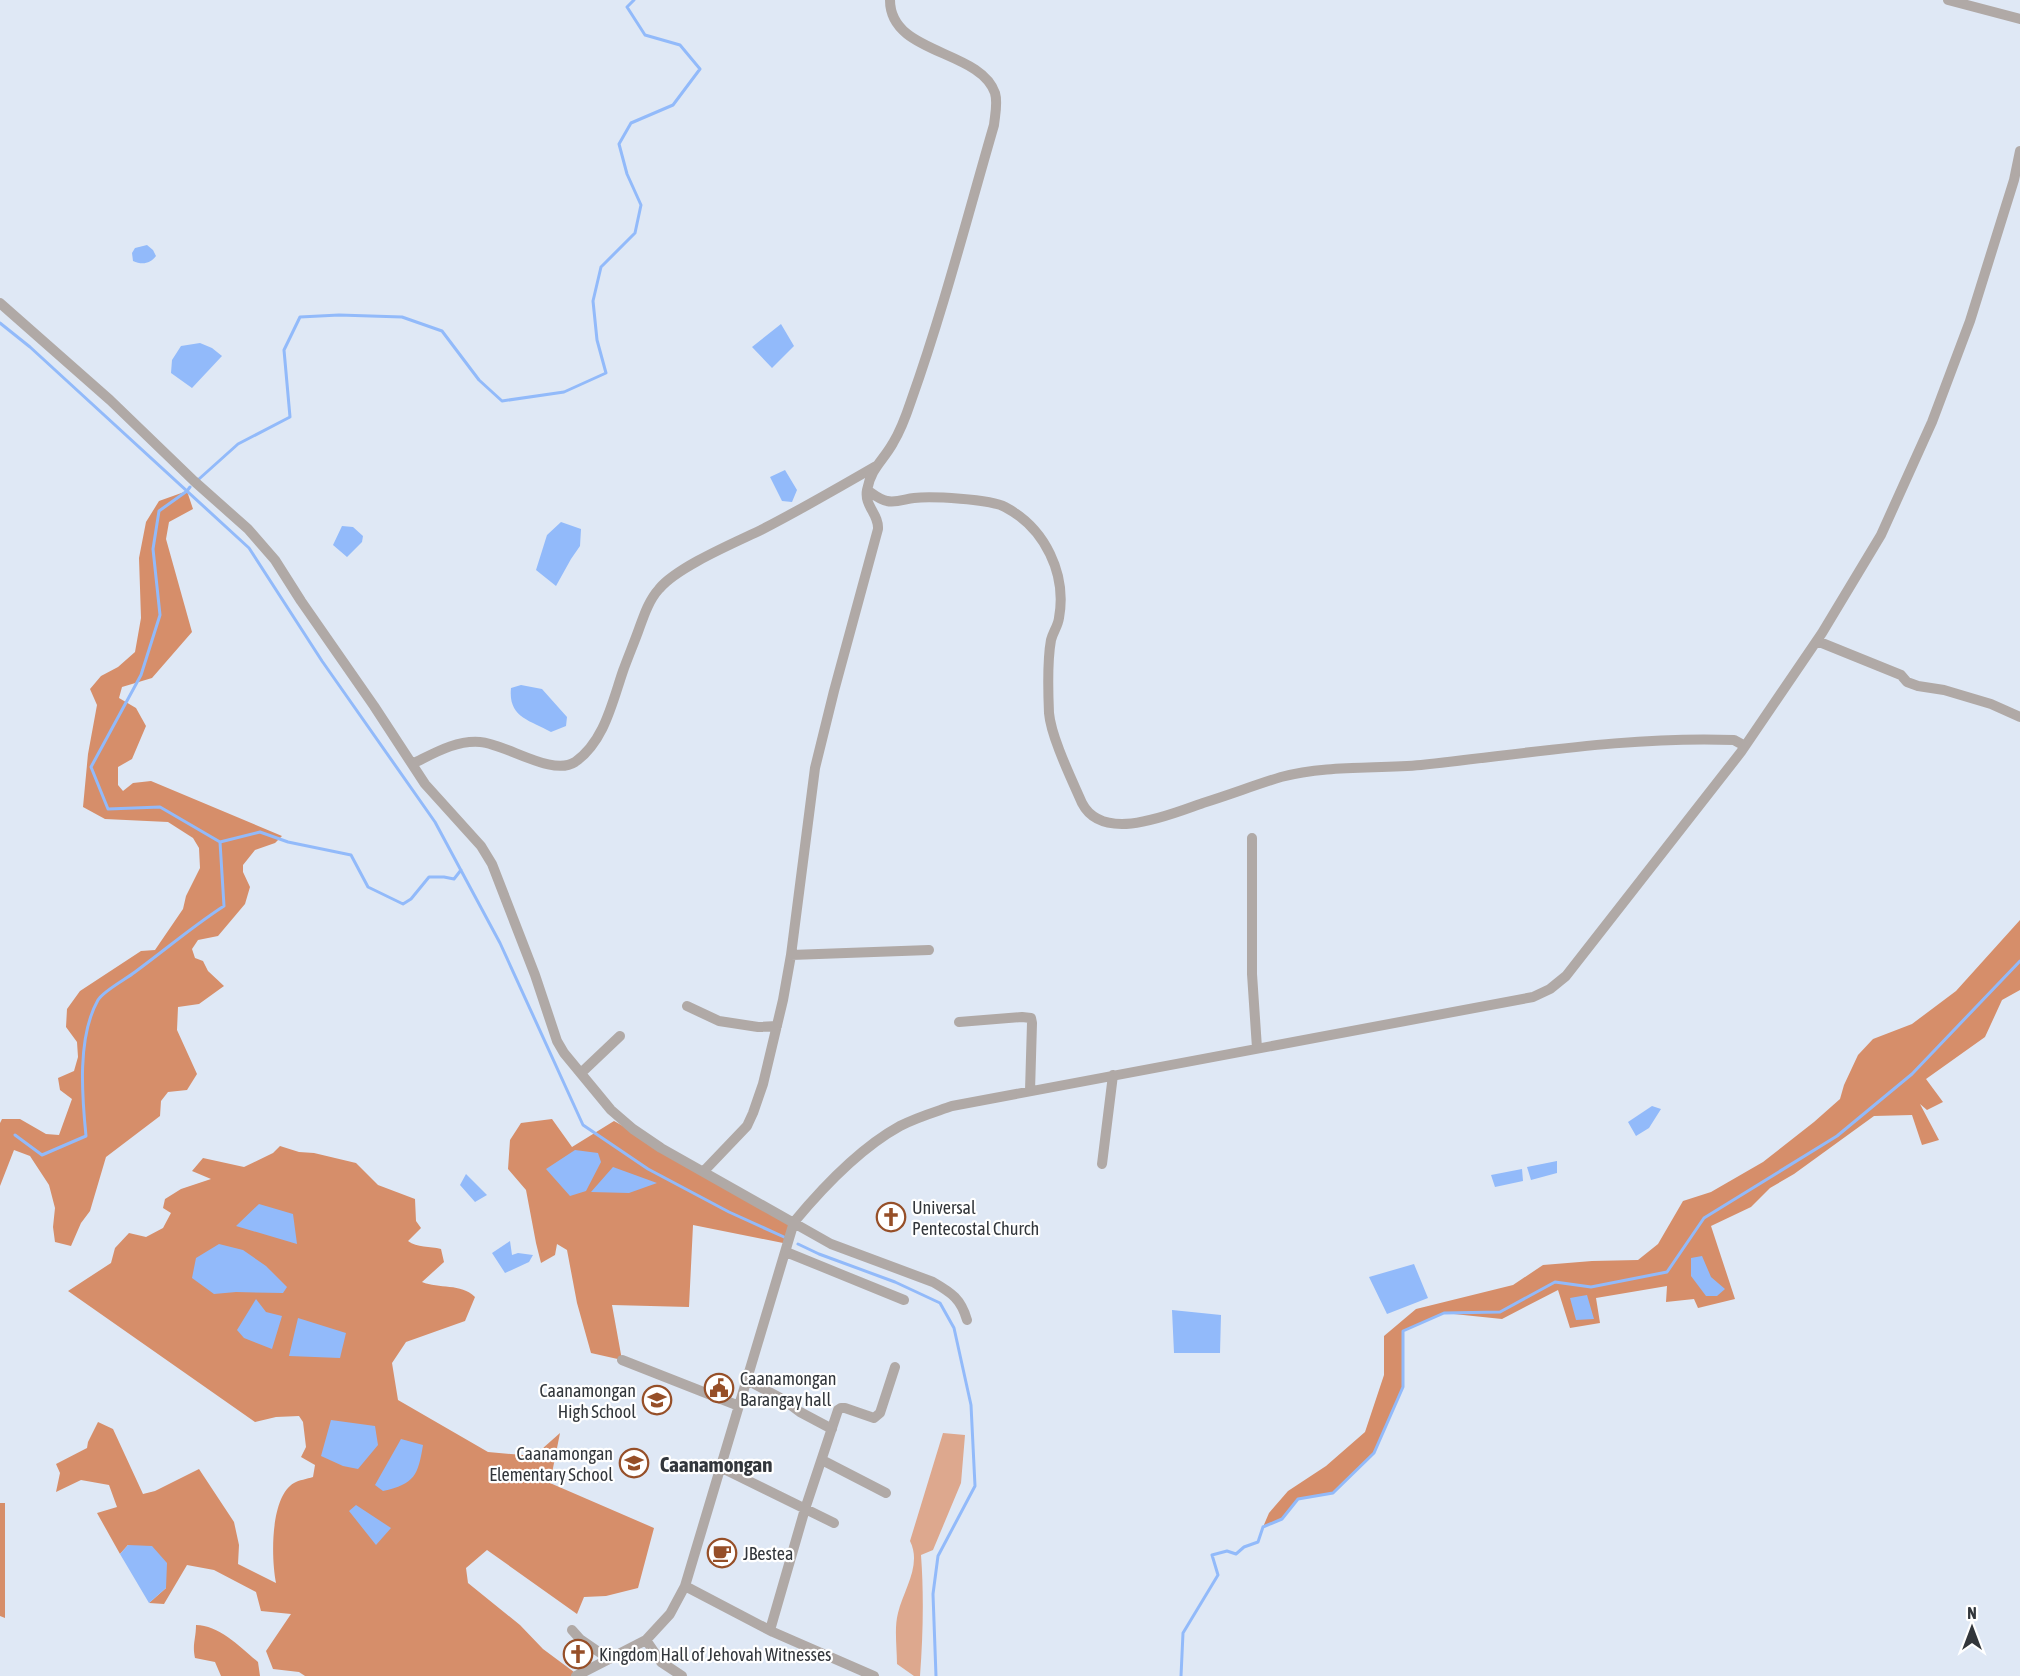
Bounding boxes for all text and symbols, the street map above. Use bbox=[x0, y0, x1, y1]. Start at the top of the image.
place label: Universal Pentecostal Church bbox=[912, 1197, 1039, 1239]
church icon: Universal Pentecostal Church bbox=[875, 1201, 907, 1233]
place label: Caanamongan Barangay hall bbox=[740, 1368, 837, 1410]
public building icon: Caanamongan Barangay hall bbox=[703, 1372, 735, 1404]
place label: Caanamongan High School bbox=[539, 1380, 636, 1422]
school or university icon: Caanamongan High School bbox=[641, 1384, 673, 1416]
place label: Caanamongan Elementary School bbox=[489, 1443, 613, 1485]
school or university icon: Caanamongan Elementary School bbox=[618, 1447, 650, 1479]
district label: Caanamongan bbox=[660, 1452, 772, 1476]
cafe icon: JBestea bbox=[706, 1537, 738, 1569]
place label: JBestea bbox=[743, 1543, 793, 1564]
north arrow bbox=[1942, 1598, 2002, 1658]
text: N bbox=[1967, 1604, 1977, 1622]
church icon: Kingdom Hall of Jehovah Witnesses bbox=[562, 1638, 594, 1670]
place label: Kingdom Hall of Jehovah Witnesses bbox=[599, 1644, 831, 1665]

